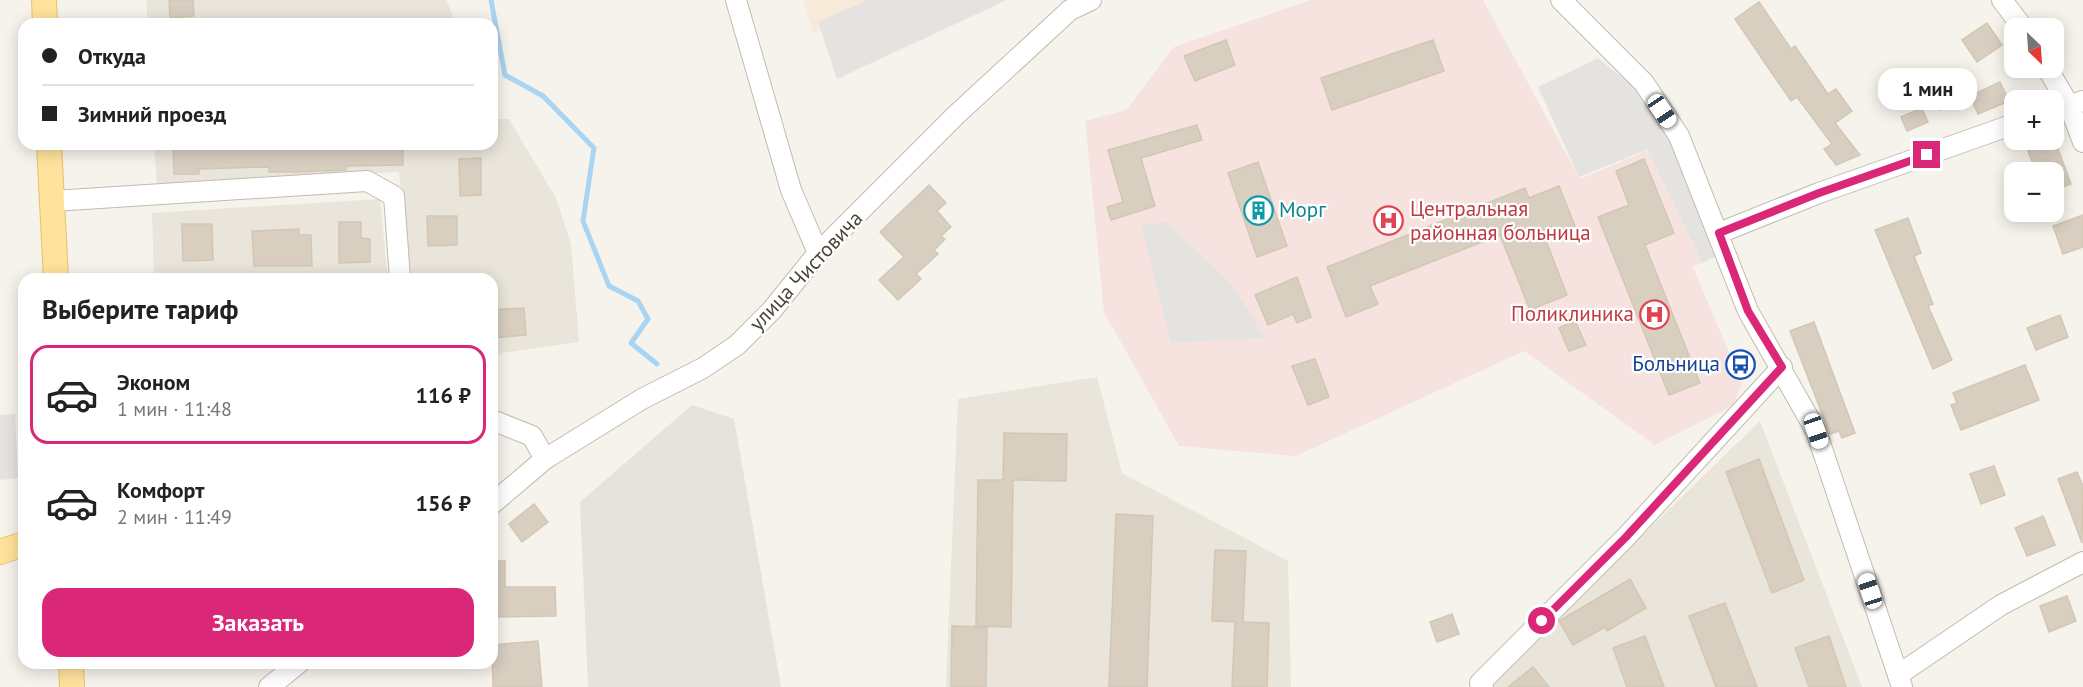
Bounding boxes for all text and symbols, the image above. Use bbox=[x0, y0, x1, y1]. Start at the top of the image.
north arrow bbox=[2004, 18, 2064, 78]
map controls bbox=[2004, 18, 2064, 222]
text: Откуда bbox=[78, 42, 146, 70]
callout: 1 мин bbox=[1878, 68, 1976, 110]
text: 1 мин bbox=[1902, 76, 1953, 102]
button: + bbox=[2004, 90, 2064, 150]
car bbox=[1644, 91, 1680, 131]
text: Зимний проезд bbox=[78, 100, 226, 128]
route end bbox=[1913, 141, 1940, 168]
button: − bbox=[2004, 162, 2064, 222]
building icon: Морг bbox=[1242, 194, 1274, 226]
place label: Центральная районная больница bbox=[1410, 195, 1591, 246]
place label: Морг bbox=[1279, 196, 1326, 223]
street label: улица Чистовича bbox=[743, 205, 868, 336]
hospital icon: Центральная районная больница bbox=[1373, 205, 1405, 237]
text: Выберите тариф bbox=[42, 292, 238, 326]
hospital icon: Поликлиника bbox=[1639, 298, 1671, 330]
place label: Поликлиника bbox=[1511, 300, 1634, 327]
bus stop icon: Больница bbox=[1725, 348, 1757, 380]
place label: Больница bbox=[1632, 350, 1720, 377]
icon: car bbox=[45, 368, 99, 422]
text: Эконом bbox=[117, 368, 190, 396]
text: 116 ₽ bbox=[416, 381, 471, 409]
text: 1 мин · 11:48 bbox=[117, 396, 232, 422]
car bbox=[1802, 411, 1830, 451]
icon: car bbox=[45, 476, 99, 530]
text: Комфорт bbox=[117, 476, 205, 504]
text: 156 ₽ bbox=[416, 489, 471, 517]
text: 2 мин · 11:49 bbox=[117, 504, 232, 530]
car bbox=[1856, 571, 1884, 611]
button: Заказать bbox=[42, 588, 474, 657]
route start bbox=[1528, 607, 1555, 634]

